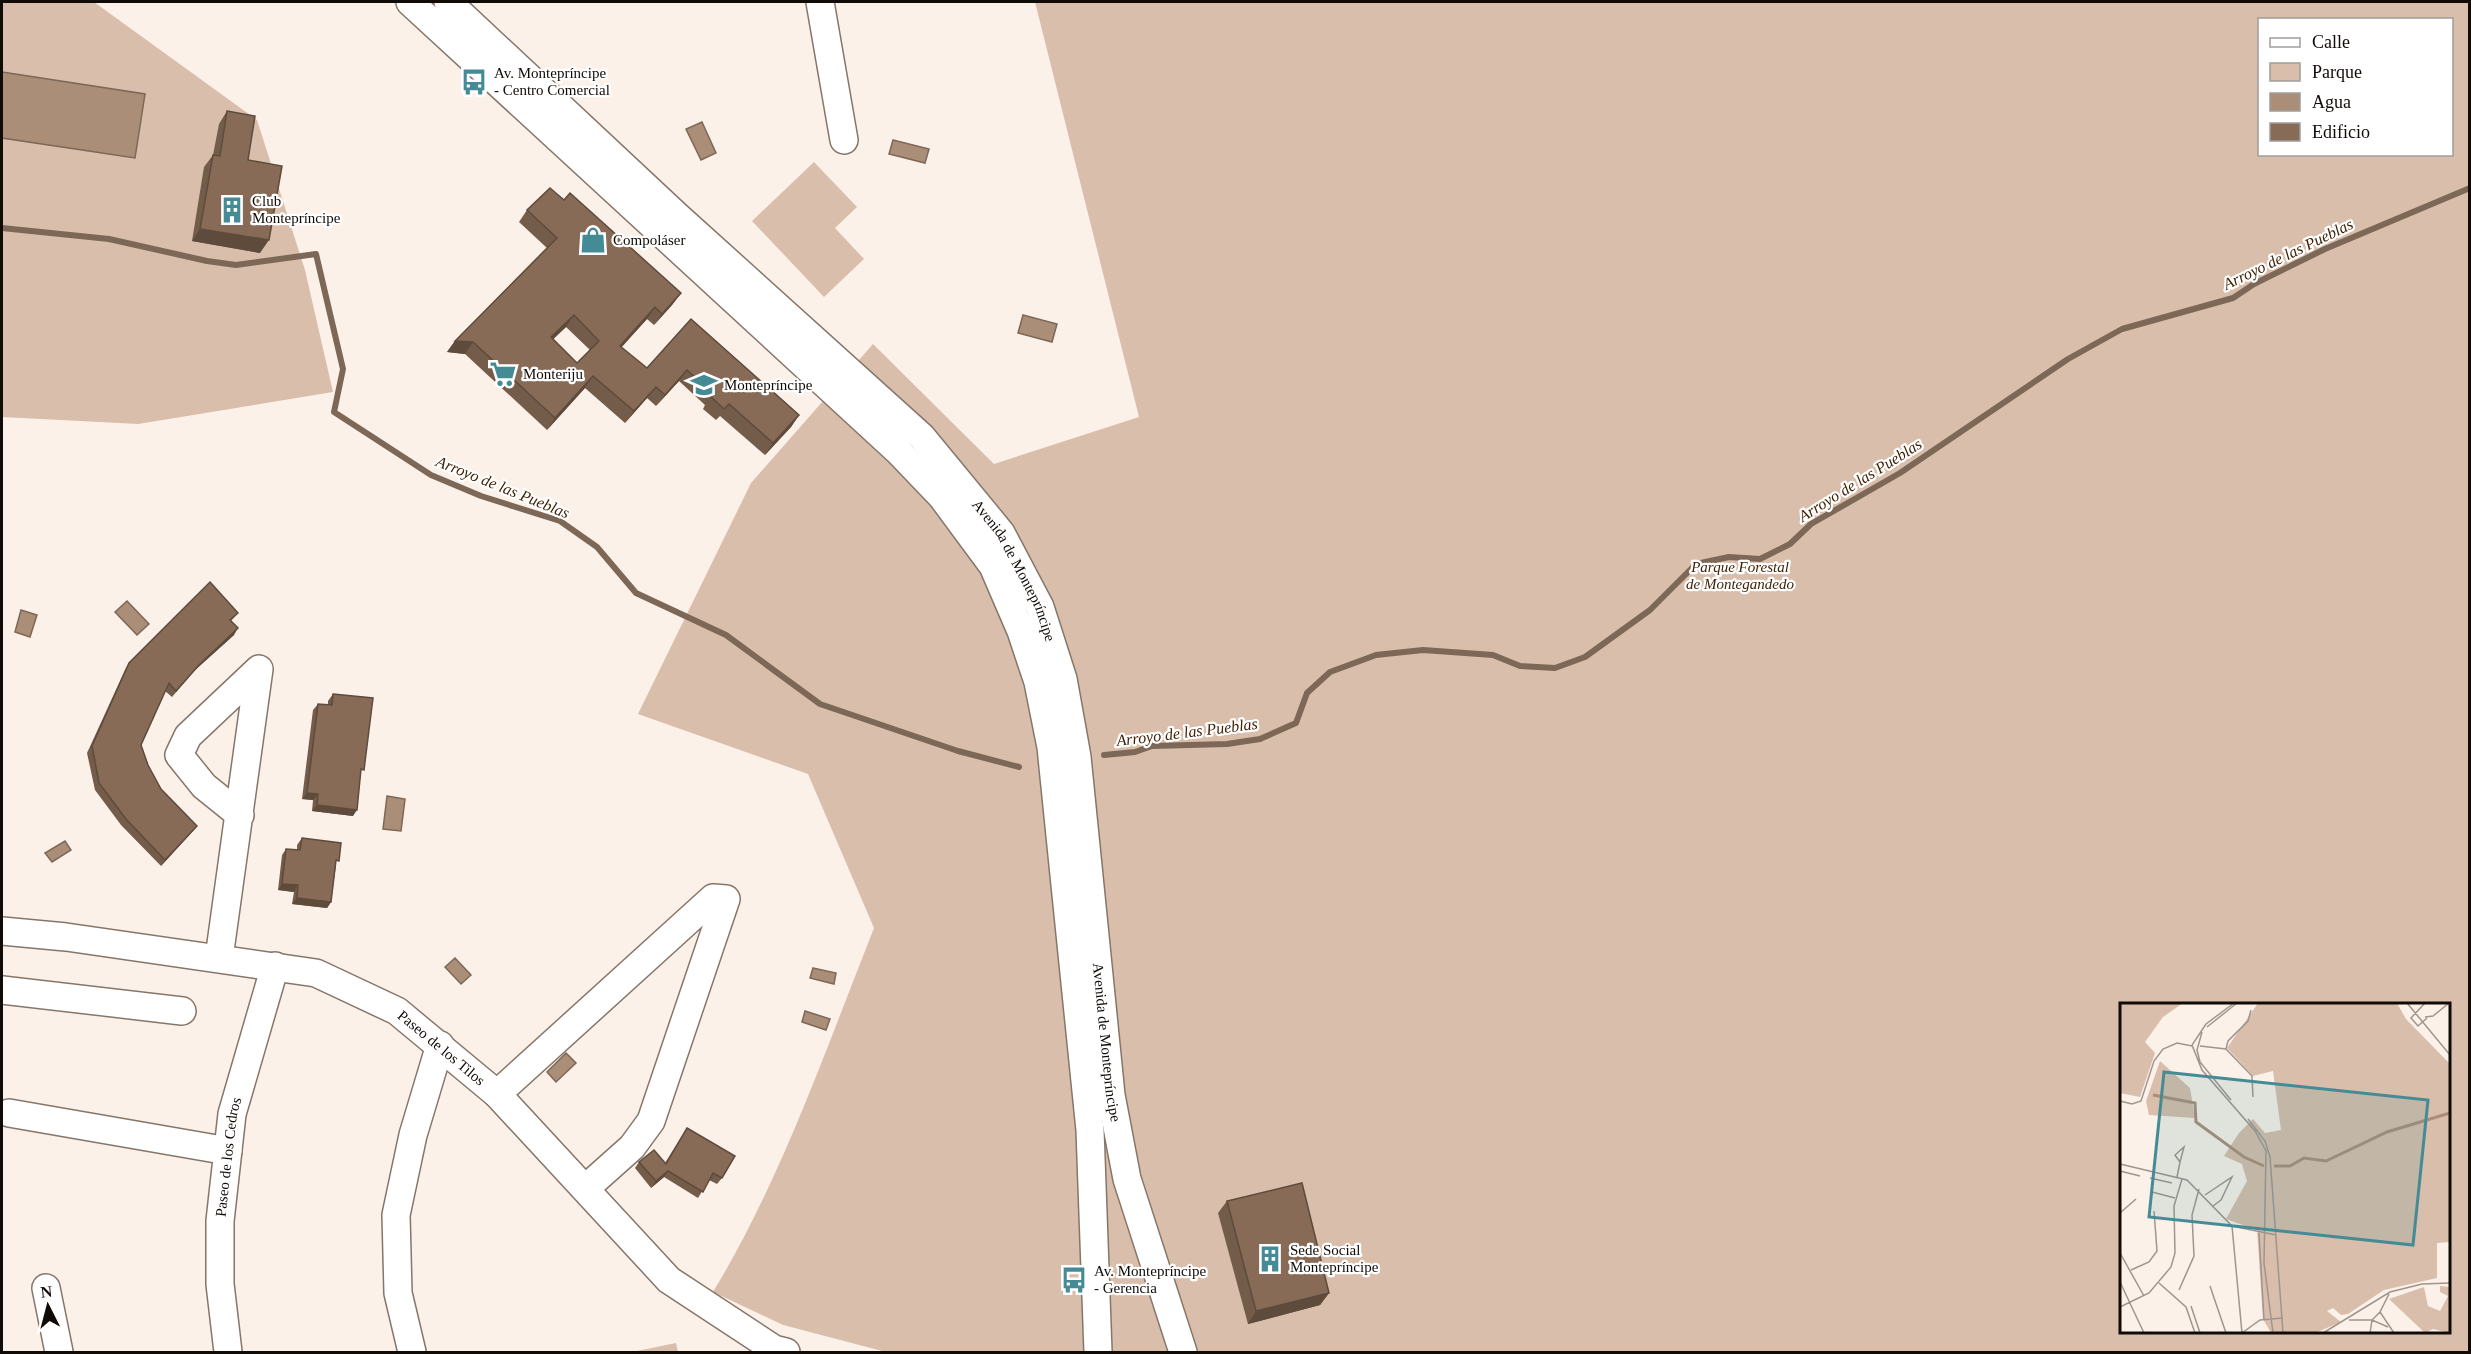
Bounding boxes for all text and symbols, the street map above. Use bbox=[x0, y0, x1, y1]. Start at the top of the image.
legend bbox=[2258, 18, 2453, 156]
text: Calle bbox=[2312, 32, 2350, 52]
text: Parque bbox=[2312, 62, 2362, 82]
place label: Av. Montepríncipe - Centro Comercial bbox=[494, 65, 610, 98]
bus stop icon: Av. Montepríncipe - Centro Comercial bbox=[459, 67, 489, 97]
text: Agua bbox=[2312, 92, 2351, 112]
text: Edificio bbox=[2312, 122, 2370, 142]
place label: Club Montepríncipe bbox=[252, 193, 341, 226]
building icon: Club Montepríncipe bbox=[217, 195, 247, 225]
water label: Arroyo de las Pueblas bbox=[2220, 215, 2356, 294]
shop icon: Compoláser bbox=[578, 225, 608, 255]
place label: Compoláser bbox=[613, 232, 686, 248]
supermarket icon: Monteriju bbox=[488, 359, 518, 389]
place label: Monteriju bbox=[523, 366, 583, 382]
school or university icon: Montepríncipe bbox=[689, 370, 719, 400]
place label: Montepríncipe bbox=[724, 377, 813, 393]
water label: Arroyo de las Pueblas bbox=[1794, 435, 1925, 526]
water label: Arroyo de las Pueblas bbox=[433, 452, 572, 522]
street label: Avenida de Montepríncipe bbox=[969, 497, 1059, 644]
park label: Parque Forestal de Montegandedo bbox=[1686, 559, 1794, 592]
water label: Arroyo de las Pueblas bbox=[1114, 715, 1259, 750]
street label: Avenida de Montepríncipe bbox=[1090, 962, 1124, 1123]
inset map bbox=[2120, 1003, 2450, 1333]
street label: Paseo de los Tilos bbox=[395, 1007, 488, 1089]
street label: Paseo de los Cedros bbox=[213, 1095, 244, 1218]
place label: Sede Social Montepríncipe bbox=[1290, 1242, 1379, 1275]
building icon: Sede Social Montepríncipe bbox=[1255, 1244, 1285, 1274]
place label: Av. Montepríncipe - Gerencia bbox=[1094, 1263, 1206, 1296]
bus stop icon: Av. Montepríncipe - Gerencia bbox=[1059, 1265, 1089, 1295]
north arrow bbox=[18, 1276, 78, 1336]
text: N bbox=[40, 1282, 54, 1301]

